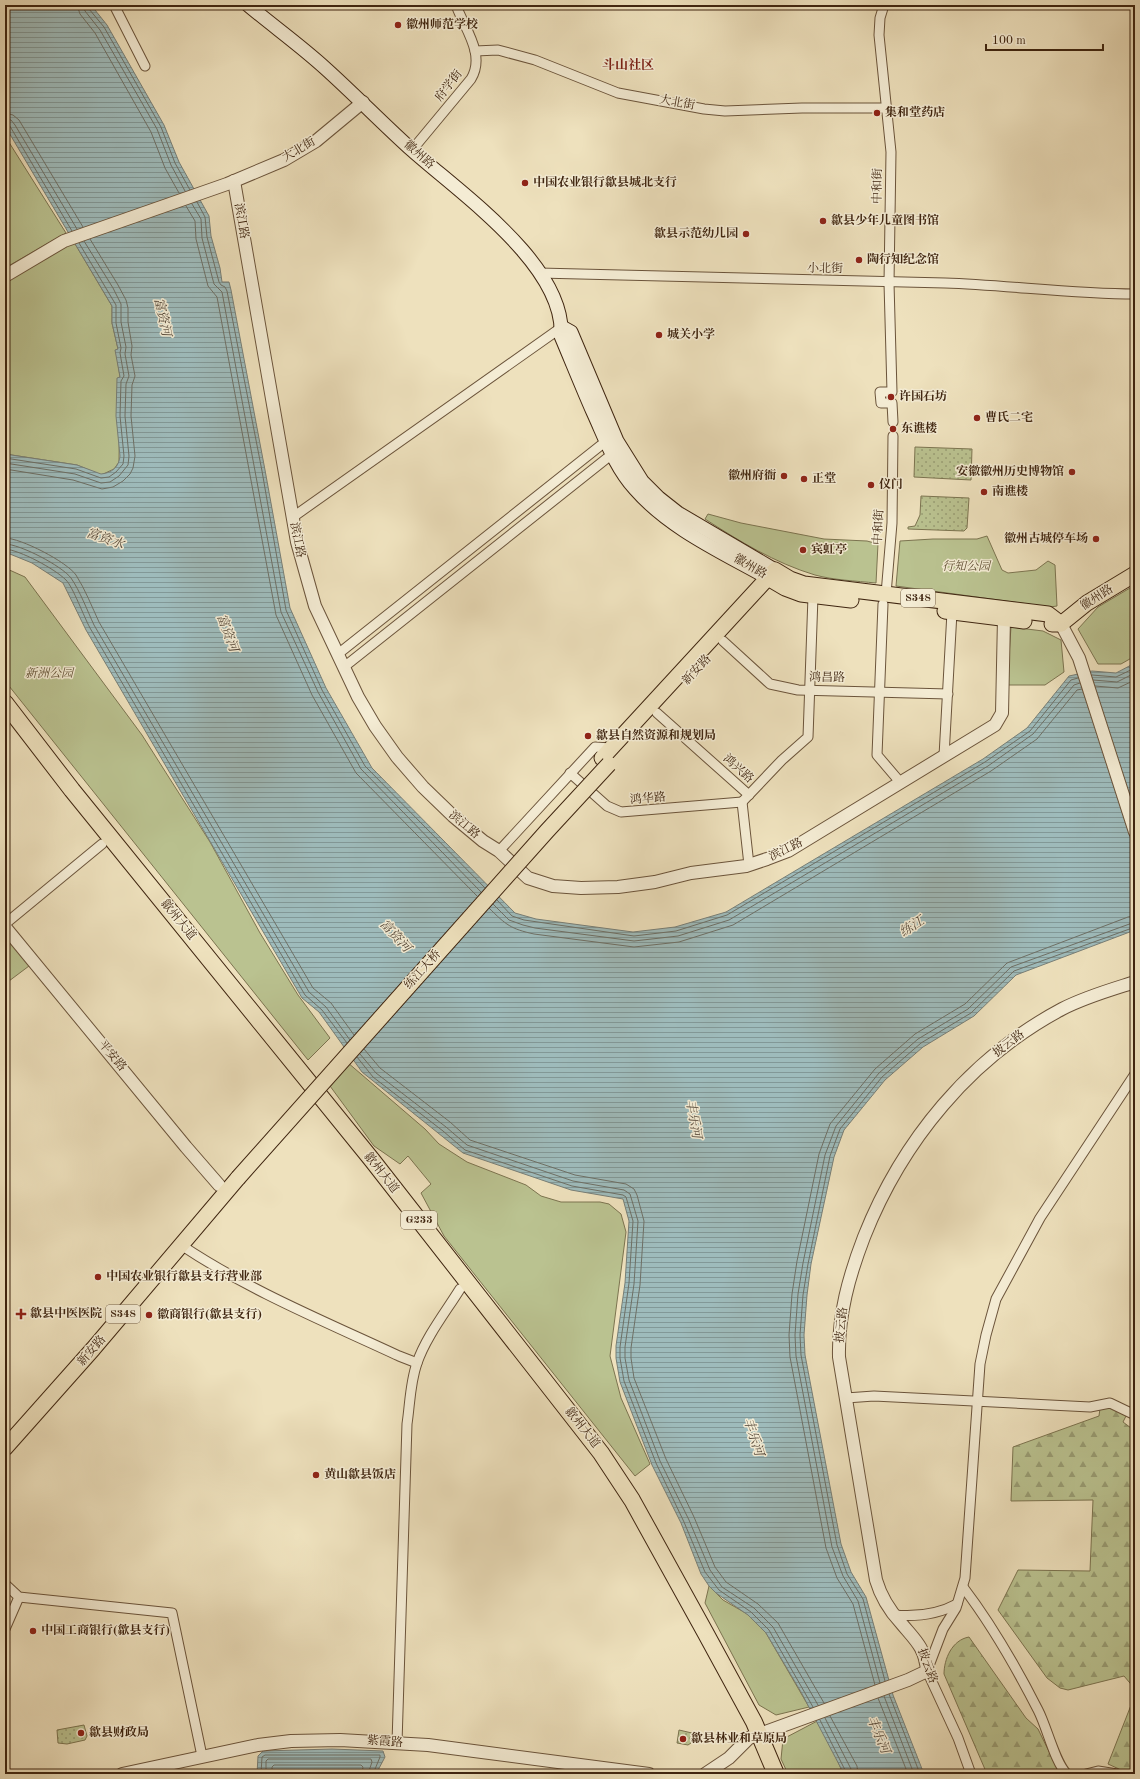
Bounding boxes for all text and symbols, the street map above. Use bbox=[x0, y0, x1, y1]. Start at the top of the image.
place label: 徽州师范学校 bbox=[406, 17, 478, 31]
marker: 徽州师范学校 bbox=[393, 20, 403, 30]
scale bar bbox=[986, 26, 1103, 52]
text: 100 m bbox=[992, 35, 1026, 47]
district label: 斗山社区 bbox=[602, 57, 654, 72]
street label: 府学街 bbox=[432, 66, 465, 104]
street label: 大北街 bbox=[658, 92, 697, 112]
place label: 集和堂药店 bbox=[885, 105, 945, 119]
marker: 集和堂药店 bbox=[872, 108, 882, 118]
street label: 大北街 bbox=[279, 133, 318, 164]
street label: 徽州路 bbox=[402, 137, 438, 172]
street label: 中和街 bbox=[870, 167, 884, 204]
place label: 中国农业银行歙县城北支行 bbox=[533, 175, 677, 189]
marker: 中国农业银行歙县城北支行 bbox=[520, 178, 530, 188]
street label: 滨江路 bbox=[232, 202, 252, 240]
place label: 歙县少年儿童图书馆 bbox=[831, 213, 939, 227]
marker: 歙县少年儿童图书馆 bbox=[818, 216, 828, 226]
place label: 歙县示范幼儿园 bbox=[654, 226, 738, 240]
marker: 歙县示范幼儿园 bbox=[741, 229, 751, 239]
place label: 陶行知纪念馆 bbox=[867, 252, 939, 266]
marker: 陶行知纪念馆 bbox=[854, 255, 864, 265]
street label: 小北街 bbox=[807, 262, 844, 275]
water label: 富资河 bbox=[152, 296, 175, 339]
place label: 城关小学 bbox=[667, 327, 715, 341]
marker: 城关小学 bbox=[654, 330, 664, 340]
place label: 许国石坊 bbox=[899, 389, 947, 403]
marker: 许国石坊 bbox=[886, 392, 896, 402]
place label: 曹氏二宅 bbox=[985, 410, 1033, 424]
marker: 曹氏二宅 bbox=[972, 413, 982, 423]
place label: 东谯楼 bbox=[901, 421, 937, 435]
marker: 东谯楼 bbox=[888, 424, 898, 434]
place label: 安徽徽州历史博物馆 bbox=[956, 464, 1064, 478]
marker: 安徽徽州历史博物馆 bbox=[1067, 467, 1077, 477]
place label: 徽州府衙 bbox=[728, 468, 777, 482]
marker: 徽州府衙 bbox=[779, 471, 789, 481]
place label: 正堂 bbox=[812, 471, 836, 485]
marker: 正堂 bbox=[799, 474, 809, 484]
place label: 仪门 bbox=[879, 477, 903, 491]
marker: 仪门 bbox=[866, 480, 876, 490]
place label: 南谯楼 bbox=[992, 484, 1028, 498]
marker: 南谯楼 bbox=[979, 487, 989, 497]
street label: 中和街 bbox=[870, 508, 886, 545]
street label: 滨江路 bbox=[288, 521, 308, 559]
water label: 富资水 bbox=[84, 525, 128, 552]
place label: 徽州古城停车场 bbox=[1004, 531, 1088, 545]
marker: 徽州古城停车场 bbox=[1091, 534, 1101, 544]
place label: 宾虹亭 bbox=[811, 542, 847, 556]
marker: 宾虹亭 bbox=[798, 545, 808, 555]
street label: 徽州路 bbox=[731, 551, 770, 581]
park label: 行知公园 bbox=[942, 559, 992, 573]
street label: 徽州路 bbox=[1078, 581, 1115, 613]
road number: S348 bbox=[901, 589, 935, 607]
water label: 富资河 bbox=[214, 612, 242, 655]
street label: 新安路 bbox=[679, 651, 714, 687]
park label: 新洲公园 bbox=[25, 666, 75, 680]
street label: 鸿昌路 bbox=[809, 670, 845, 684]
place label: 歙县自然资源和规划局 bbox=[596, 728, 716, 742]
marker: 歙县自然资源和规划局 bbox=[583, 731, 593, 741]
street label: 鸿兴路 bbox=[721, 751, 757, 786]
street label: 鸿华路 bbox=[629, 789, 666, 807]
street label: 滨江路 bbox=[446, 807, 483, 841]
street label: 滨江路 bbox=[766, 835, 805, 863]
street label: 歙州大道 bbox=[158, 896, 199, 942]
water label: 练江 bbox=[897, 913, 928, 940]
water label: 富资河 bbox=[377, 916, 416, 956]
street label: 练江大桥 bbox=[401, 947, 444, 992]
street label: 披云路 bbox=[990, 1027, 1027, 1060]
street label: 平安路 bbox=[96, 1037, 130, 1074]
water label: 丰乐河 bbox=[683, 1098, 704, 1141]
street label: 歙州大道 bbox=[361, 1149, 402, 1196]
road number: G233 bbox=[401, 1211, 437, 1229]
place label: 中国农业银行歙县支行营业部 bbox=[106, 1269, 262, 1283]
marker: 中国农业银行歙县支行营业部 bbox=[93, 1272, 103, 1282]
road number: S348 bbox=[106, 1305, 140, 1323]
place label: 歙县中医医院 bbox=[30, 1306, 102, 1320]
street label: 披云路 bbox=[832, 1306, 850, 1344]
place label: 徽商银行(歙县支行) bbox=[157, 1307, 262, 1321]
marker: 歙县中医医院 bbox=[15, 1308, 27, 1320]
marker: 徽商银行(歙县支行) bbox=[144, 1310, 154, 1320]
street label: 新安路 bbox=[74, 1332, 108, 1369]
street label: 歙州大道 bbox=[562, 1404, 603, 1451]
water label: 丰乐河 bbox=[741, 1416, 767, 1459]
place label: 黄山歙县饭店 bbox=[324, 1467, 396, 1481]
marker: 黄山歙县饭店 bbox=[311, 1470, 321, 1480]
place label: 中国工商银行(歙县支行) bbox=[41, 1623, 170, 1637]
marker: 中国工商银行(歙县支行) bbox=[28, 1626, 38, 1636]
street label: 披云路 bbox=[915, 1646, 941, 1685]
water label: 丰乐河 bbox=[864, 1714, 893, 1757]
place label: 歙县财政局 bbox=[89, 1725, 149, 1739]
marker: 歙县财政局 bbox=[76, 1728, 86, 1738]
place label: 歙县林业和草原局 bbox=[691, 1731, 787, 1745]
street label: 紫霞路 bbox=[367, 1733, 404, 1749]
marker: 歙县林业和草原局 bbox=[678, 1734, 688, 1744]

